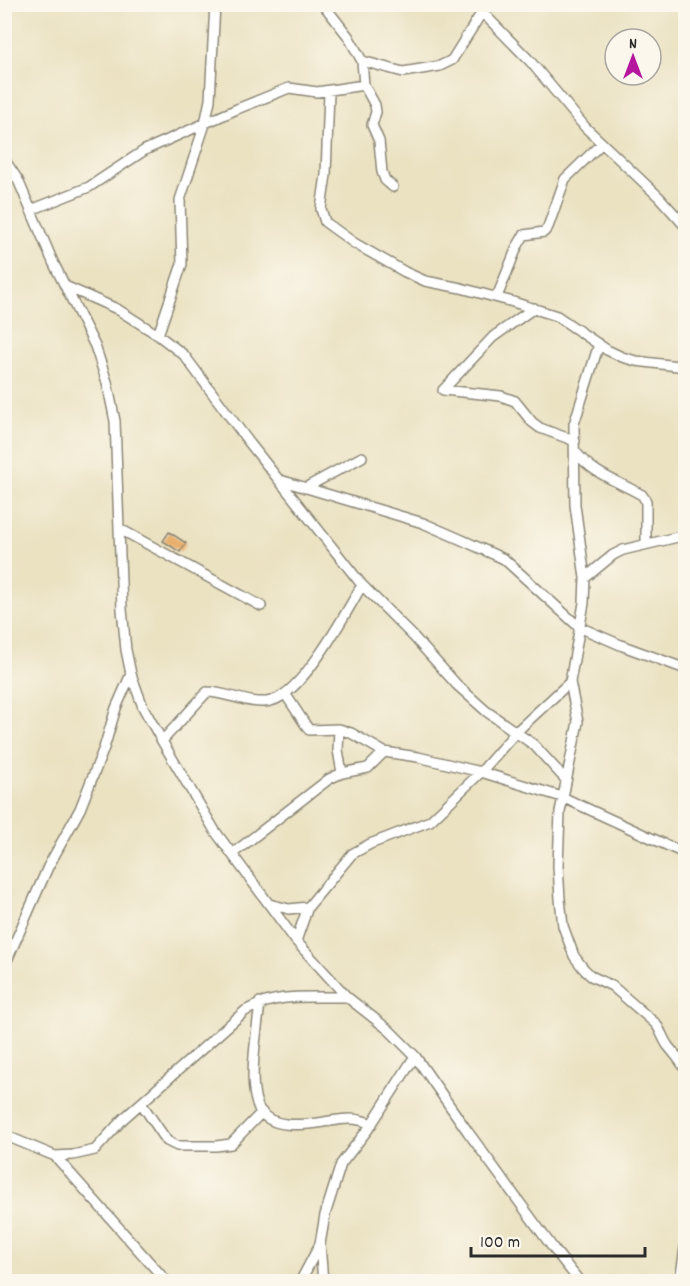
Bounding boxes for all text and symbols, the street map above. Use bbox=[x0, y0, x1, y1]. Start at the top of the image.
north arrow bbox=[603, 27, 663, 87]
text: N bbox=[629, 33, 637, 56]
scale bar bbox=[471, 1220, 645, 1258]
text: 100 m bbox=[480, 1231, 520, 1256]

